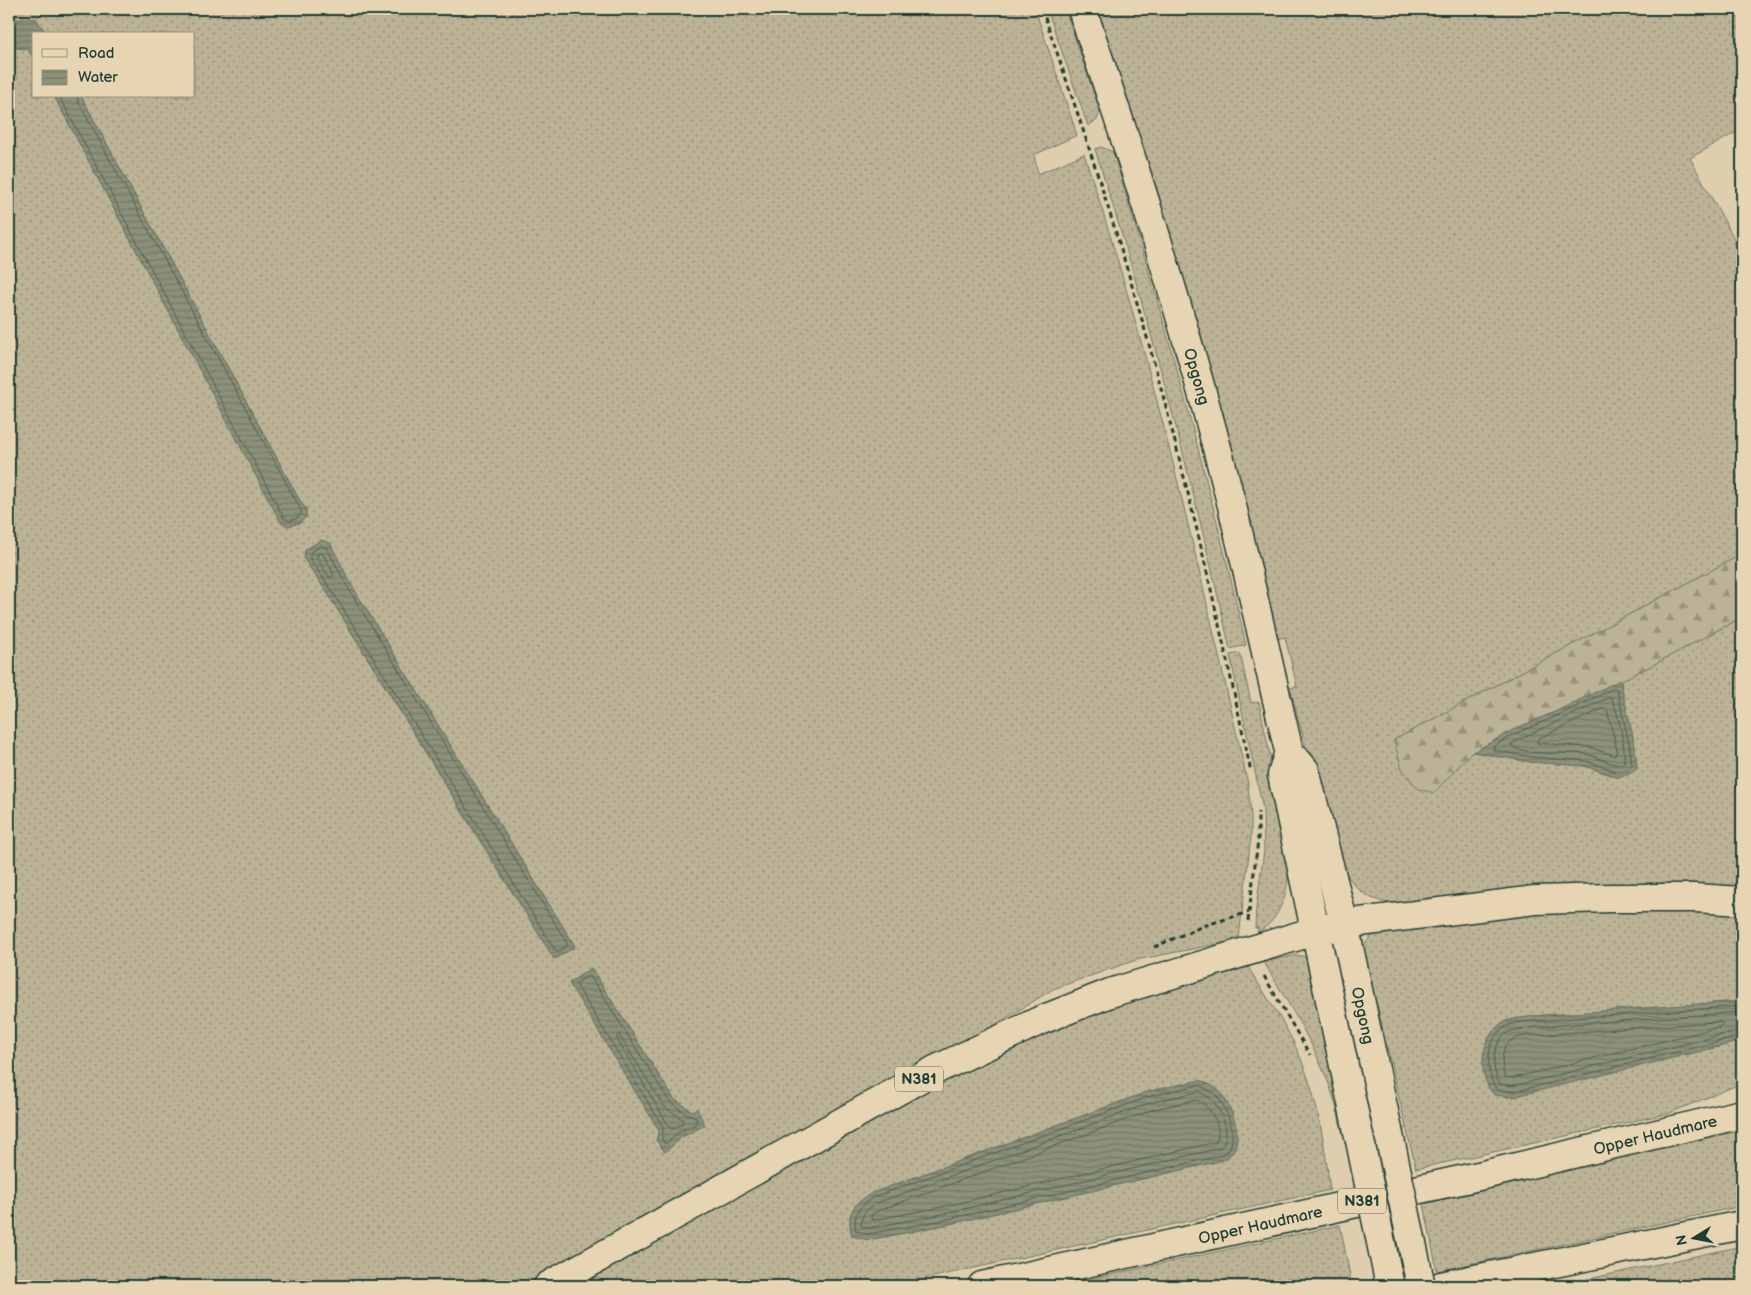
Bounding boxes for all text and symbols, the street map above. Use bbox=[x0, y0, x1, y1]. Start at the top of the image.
legend bbox=[32, 32, 195, 98]
text: Road bbox=[78, 44, 114, 63]
text: Water bbox=[78, 68, 118, 87]
street label: Opgong bbox=[1179, 346, 1213, 407]
street label: Opgong bbox=[1347, 985, 1377, 1046]
road number: N381 bbox=[895, 1066, 943, 1092]
street label: Opper Haudmare bbox=[1592, 1112, 1720, 1160]
road number: N381 bbox=[1338, 1188, 1386, 1214]
street label: Opper Haudmare bbox=[1197, 1203, 1325, 1249]
north arrow bbox=[1668, 1212, 1718, 1262]
text: N bbox=[1672, 1234, 1691, 1247]

